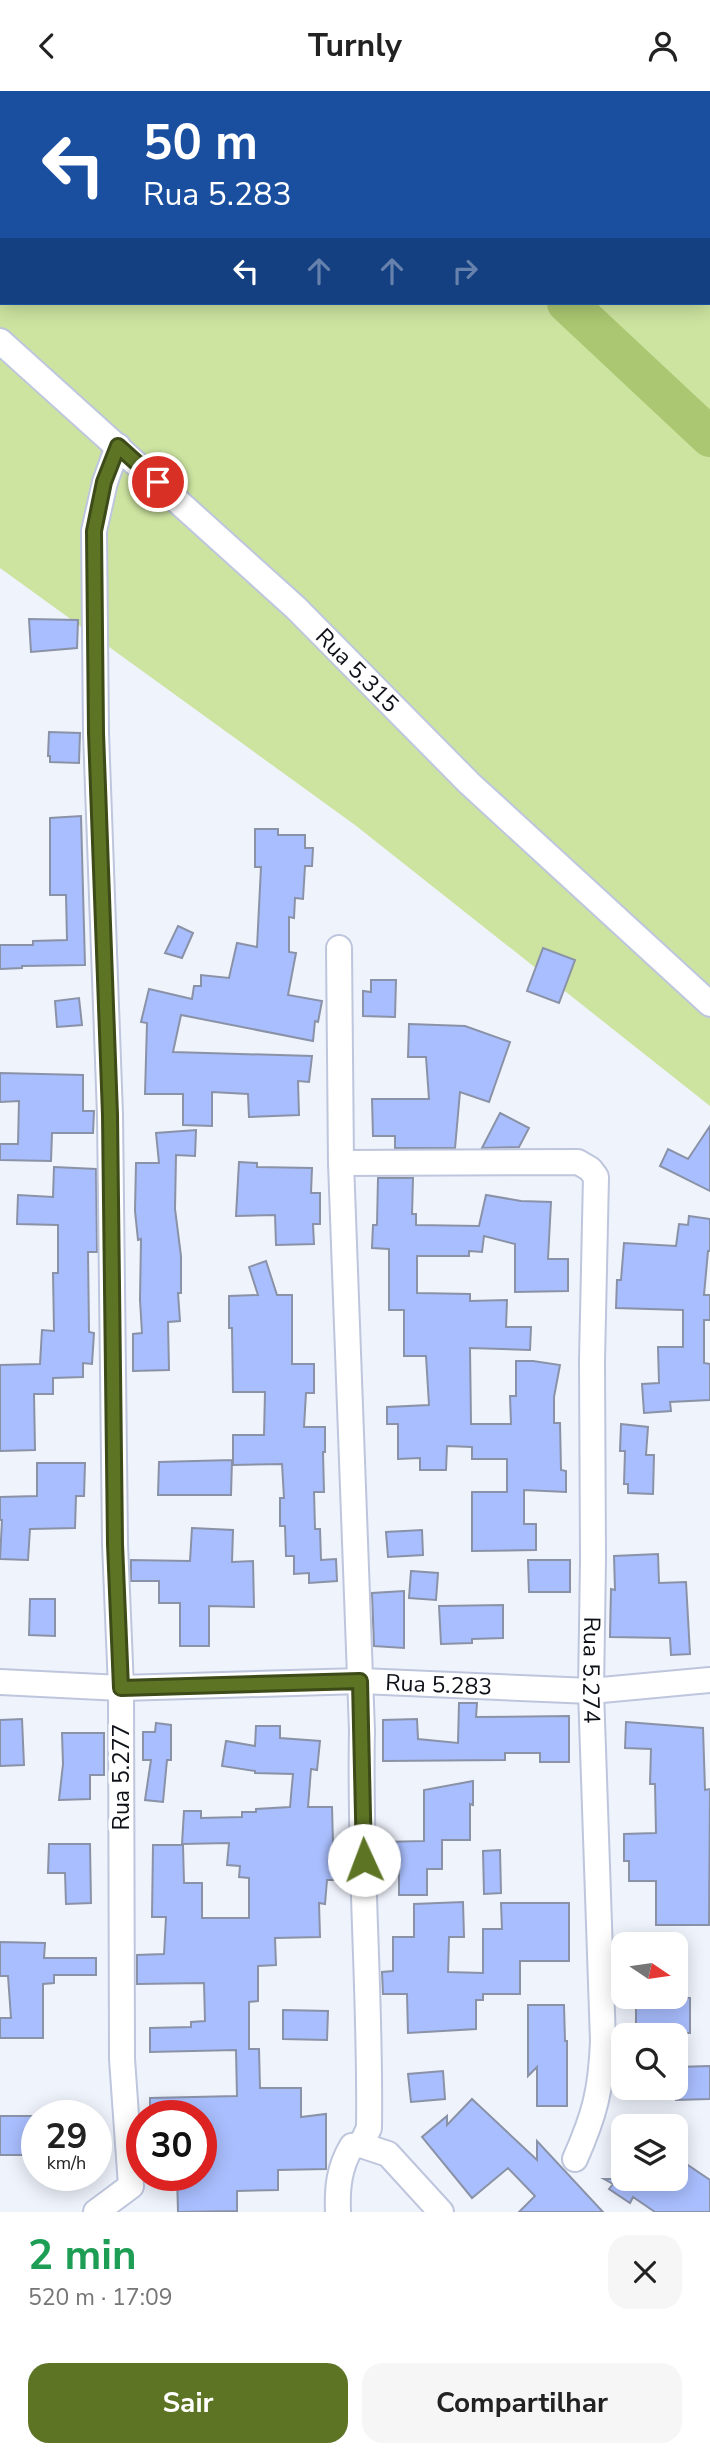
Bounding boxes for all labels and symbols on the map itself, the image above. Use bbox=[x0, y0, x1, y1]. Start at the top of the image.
pin bbox=[128, 452, 188, 512]
street label: Rua 5.315 bbox=[308, 622, 406, 719]
street label: Rua 5.274 bbox=[575, 1616, 607, 1724]
street label: Rua 5.283 bbox=[385, 1667, 493, 1703]
street label: Rua 5.277 bbox=[106, 1724, 137, 1830]
position arrow bbox=[327, 1823, 401, 1897]
north arrow bbox=[611, 1932, 688, 2009]
speed limit sign: 30 bbox=[126, 2100, 217, 2191]

